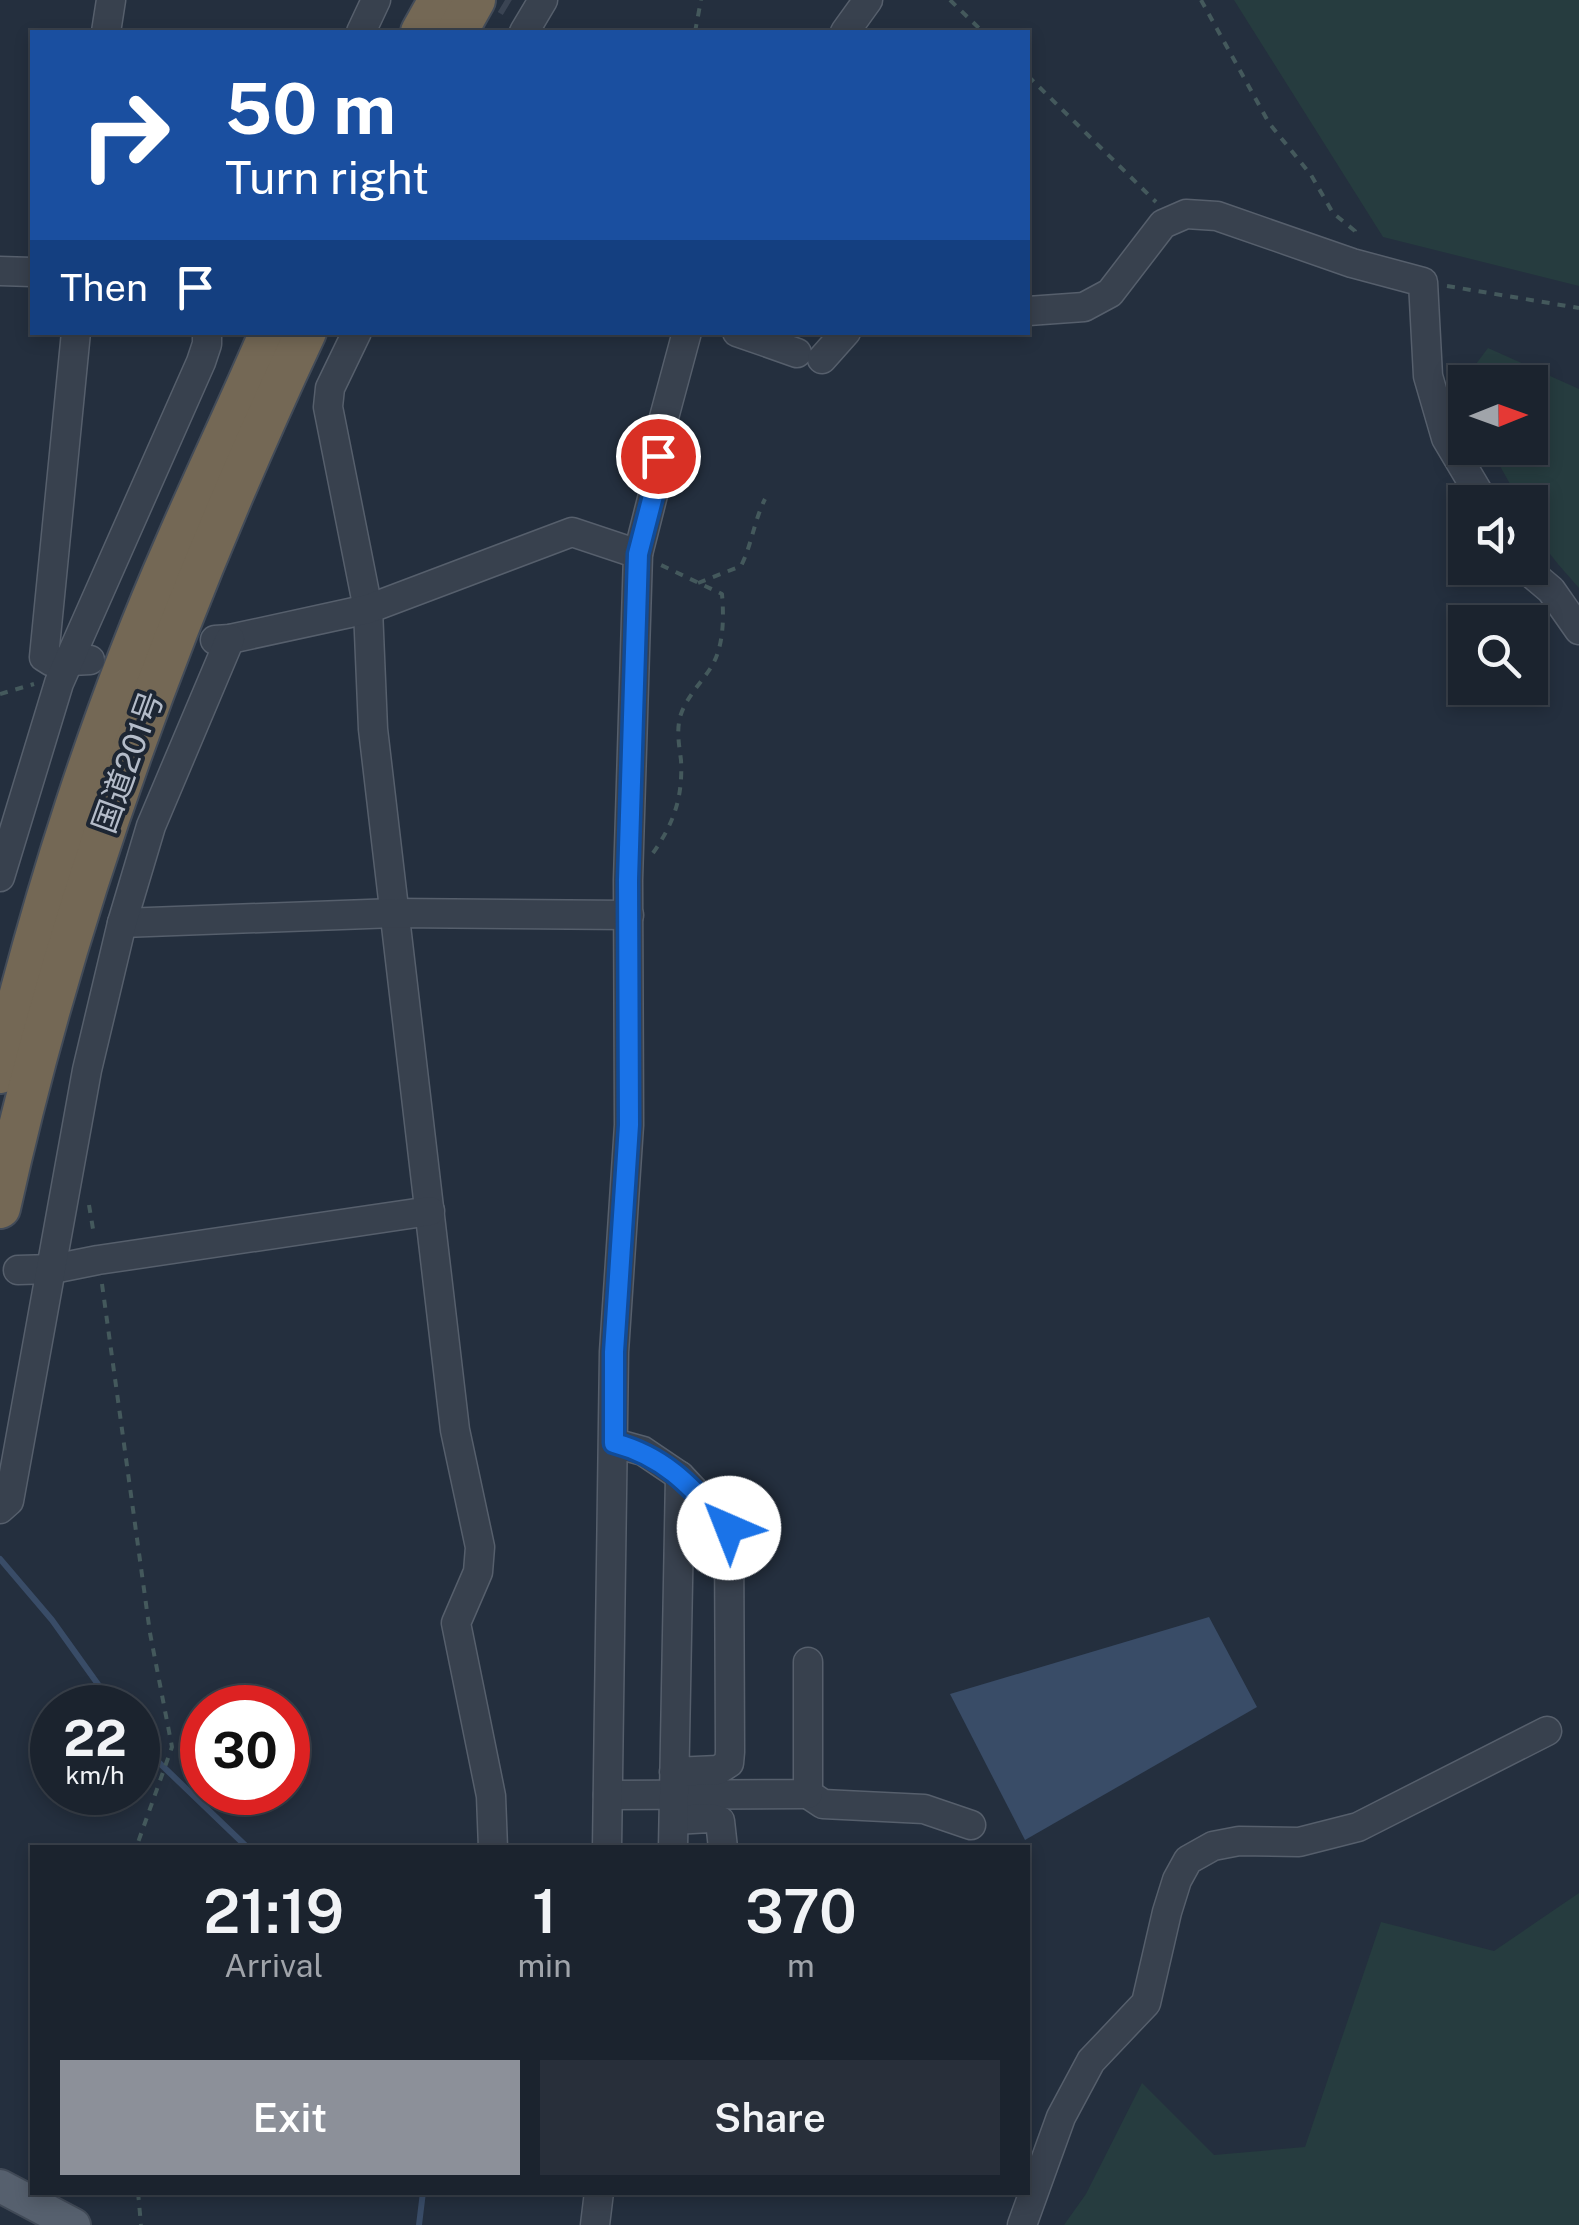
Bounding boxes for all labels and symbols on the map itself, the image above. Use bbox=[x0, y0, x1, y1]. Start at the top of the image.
north arrow bbox=[1448, 365, 1548, 465]
pin bbox=[616, 414, 701, 499]
street label: 国道201号 bbox=[85, 686, 170, 838]
position arrow bbox=[677, 1476, 781, 1580]
speed limit sign: 30 bbox=[180, 1685, 310, 1815]

